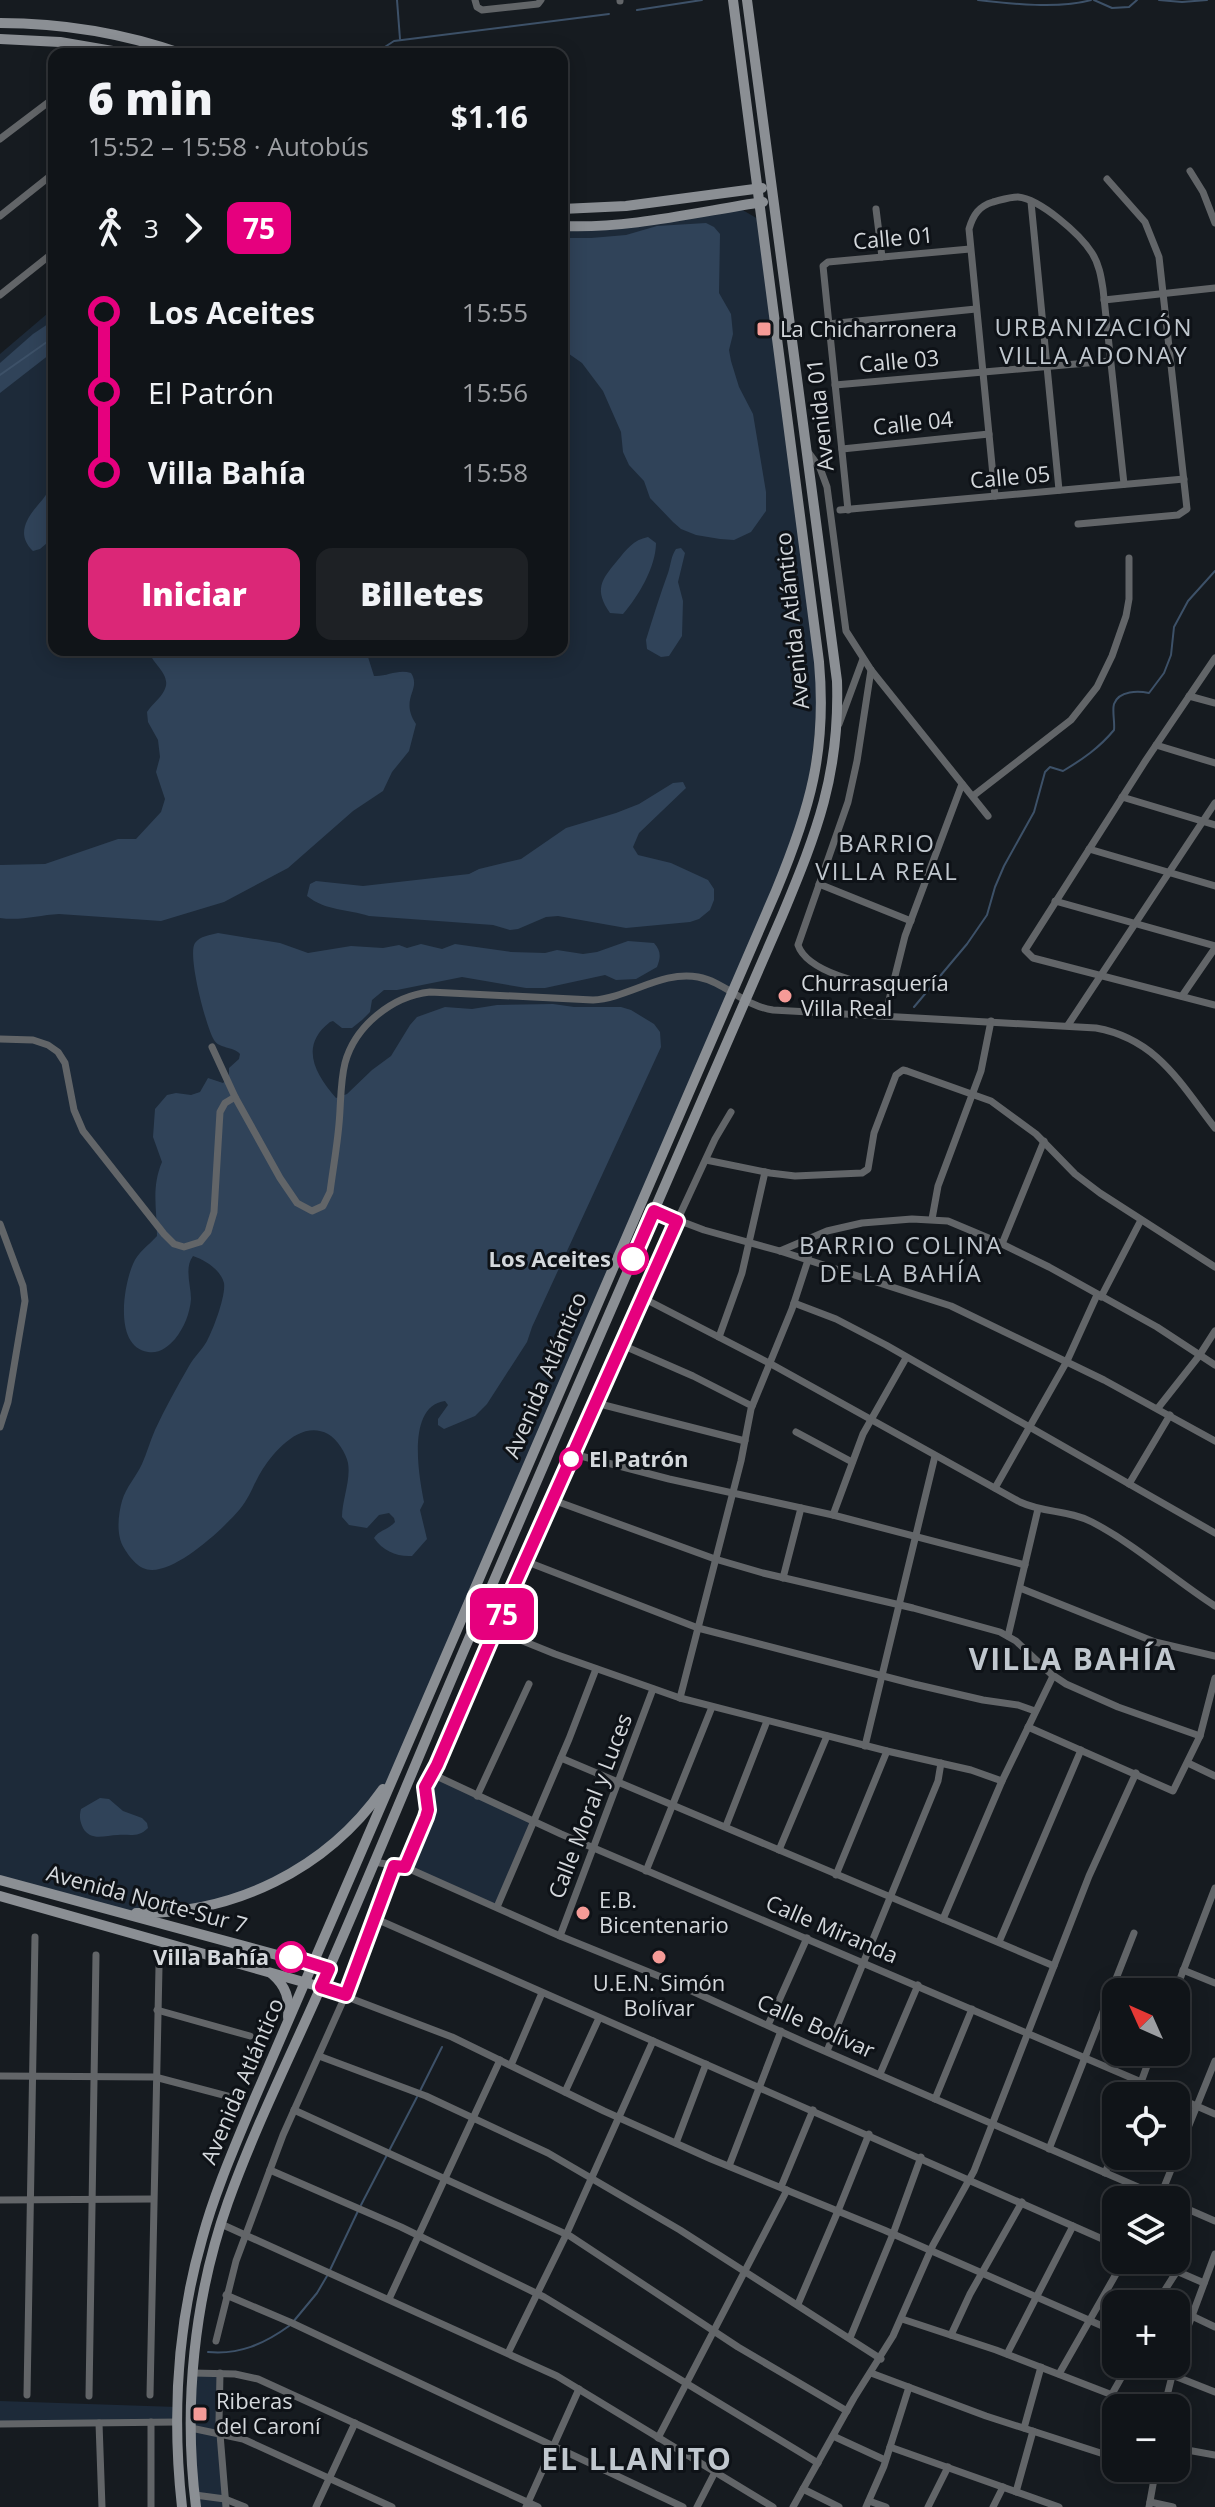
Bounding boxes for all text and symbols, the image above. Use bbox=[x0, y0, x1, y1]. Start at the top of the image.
text: 6 min bbox=[88, 68, 213, 128]
text: $1.16 bbox=[451, 96, 528, 137]
text: 15:52 – 15:58 · Autobús bbox=[88, 128, 369, 164]
icon: walk bbox=[88, 206, 132, 250]
icon: forward bbox=[171, 206, 215, 250]
text: 75 bbox=[243, 209, 275, 247]
text: 3 bbox=[144, 210, 159, 246]
street label: Calle 01 bbox=[852, 219, 934, 255]
text: Los Aceites bbox=[148, 292, 315, 333]
text: 15:55 bbox=[462, 294, 528, 330]
district label: URBANIZACIÓN VILLA ADONAY bbox=[994, 310, 1194, 371]
place label: La Chicharronera bbox=[780, 313, 957, 343]
marker: La Chicharronera bbox=[755, 320, 773, 338]
street label: Calle 03 bbox=[858, 342, 940, 378]
street label: Avenida 01 bbox=[798, 357, 840, 473]
text: El Patrón bbox=[148, 372, 274, 413]
text: 15:56 bbox=[462, 374, 528, 410]
street label: Calle 04 bbox=[871, 403, 955, 441]
text: Villa Bahía bbox=[148, 452, 306, 493]
text: 15:58 bbox=[462, 454, 528, 490]
street label: Calle 05 bbox=[969, 458, 1051, 494]
street label: Avenida Atlántico bbox=[767, 531, 815, 711]
button: Iniciar bbox=[88, 548, 300, 640]
button: Billetes bbox=[316, 548, 528, 640]
district label: BARRIO VILLA REAL bbox=[815, 826, 959, 887]
place label: Churrasquería Villa Real bbox=[801, 967, 949, 1022]
marker: Churrasquería Villa Real bbox=[776, 987, 794, 1005]
district label: BARRIO COLINA DE LA BAHÍA bbox=[799, 1228, 1003, 1289]
place label: Los Aceites bbox=[489, 1243, 611, 1273]
marker: Los Aceites bbox=[618, 1244, 648, 1274]
street label: Avenida Atlántico bbox=[496, 1287, 593, 1462]
place label: El Patrón bbox=[589, 1443, 688, 1473]
marker: El Patrón bbox=[560, 1448, 582, 1470]
line badge: 75 bbox=[466, 1588, 538, 1640]
text: 75 bbox=[486, 1595, 518, 1633]
district label: VILLA BAHÍA bbox=[969, 1638, 1177, 1679]
street label: Calle Moral y Luces bbox=[540, 1709, 638, 1902]
street label: Avenida Norte-Sur 7 bbox=[44, 1857, 251, 1939]
place label: E.B. Bicentenario bbox=[599, 1884, 729, 1939]
street label: Calle Miranda bbox=[762, 1887, 903, 1969]
marker: E.B. Bicentenario bbox=[574, 1904, 592, 1922]
place label: Villa Bahía bbox=[153, 1941, 269, 1971]
marker: Villa Bahía bbox=[276, 1942, 306, 1972]
marker: U.E.N. Simón Bolívar bbox=[650, 1948, 668, 1966]
place label: U.E.N. Simón Bolívar bbox=[593, 1967, 725, 2022]
north arrow bbox=[1102, 1978, 1190, 2066]
map controls bbox=[1102, 1978, 1190, 2482]
street label: Calle Bolívar bbox=[753, 1986, 880, 2064]
street label: Avenida Atlántico bbox=[193, 1993, 290, 2168]
button: locate bbox=[1102, 2082, 1190, 2170]
button: layers bbox=[1102, 2186, 1190, 2274]
button: + bbox=[1102, 2290, 1190, 2378]
place label: Riberas del Caroní bbox=[216, 2385, 321, 2440]
button: − bbox=[1102, 2394, 1190, 2482]
marker: Riberas del Caroní bbox=[191, 2405, 209, 2423]
district label: EL LLANITO bbox=[541, 2438, 733, 2479]

